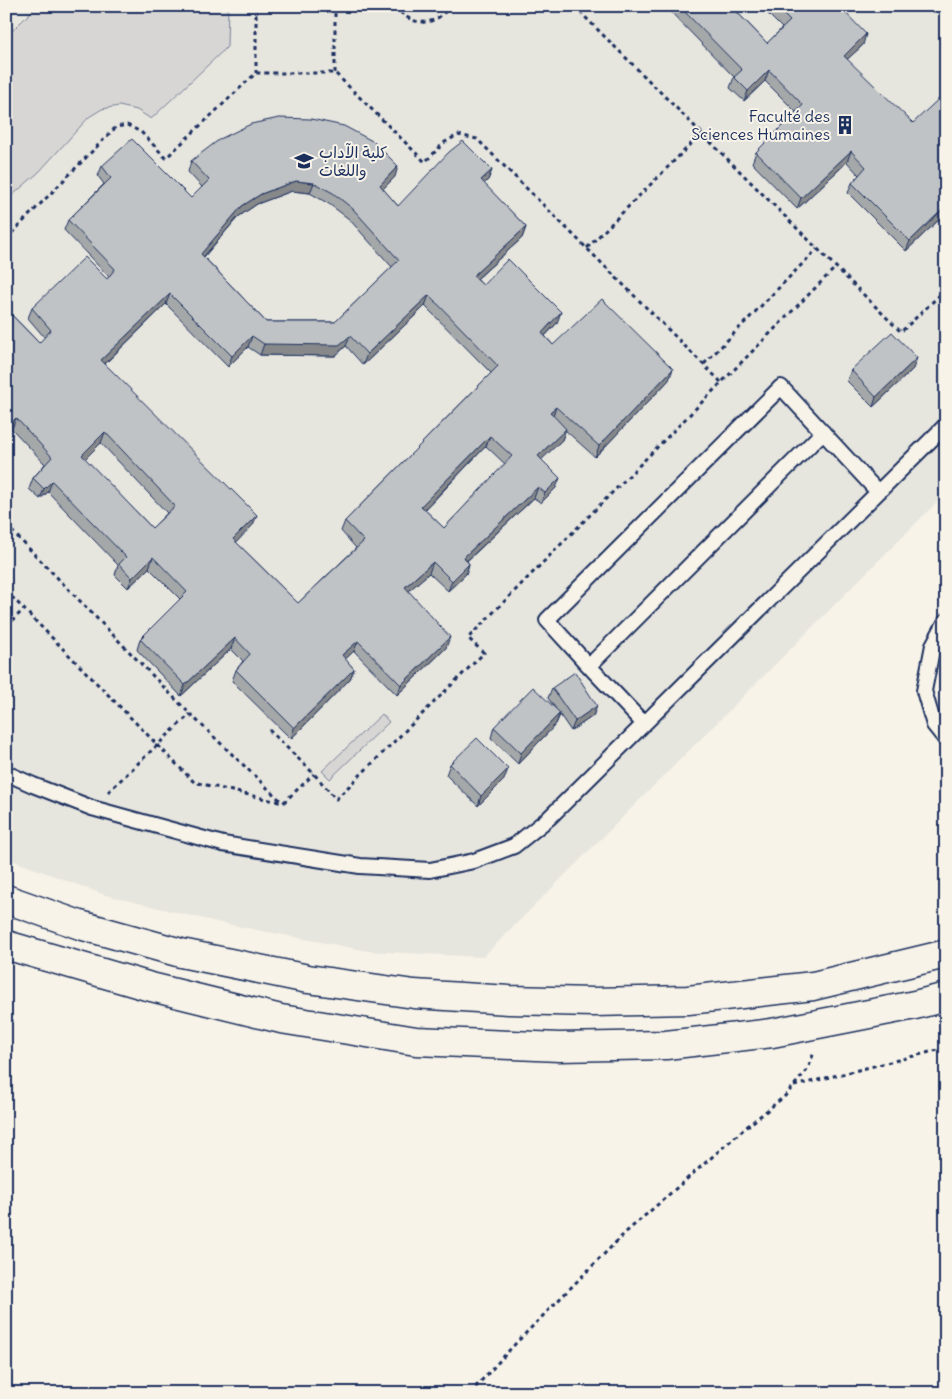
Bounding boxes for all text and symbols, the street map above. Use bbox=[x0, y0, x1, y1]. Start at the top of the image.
place label: Faculté des Sciences Humaines bbox=[691, 106, 830, 144]
building icon: Faculté des Sciences Humaines bbox=[834, 114, 856, 136]
place label: كلية الآداب واللغات bbox=[319, 142, 387, 180]
school or university icon: كلية الآداب واللغات bbox=[293, 150, 315, 172]

